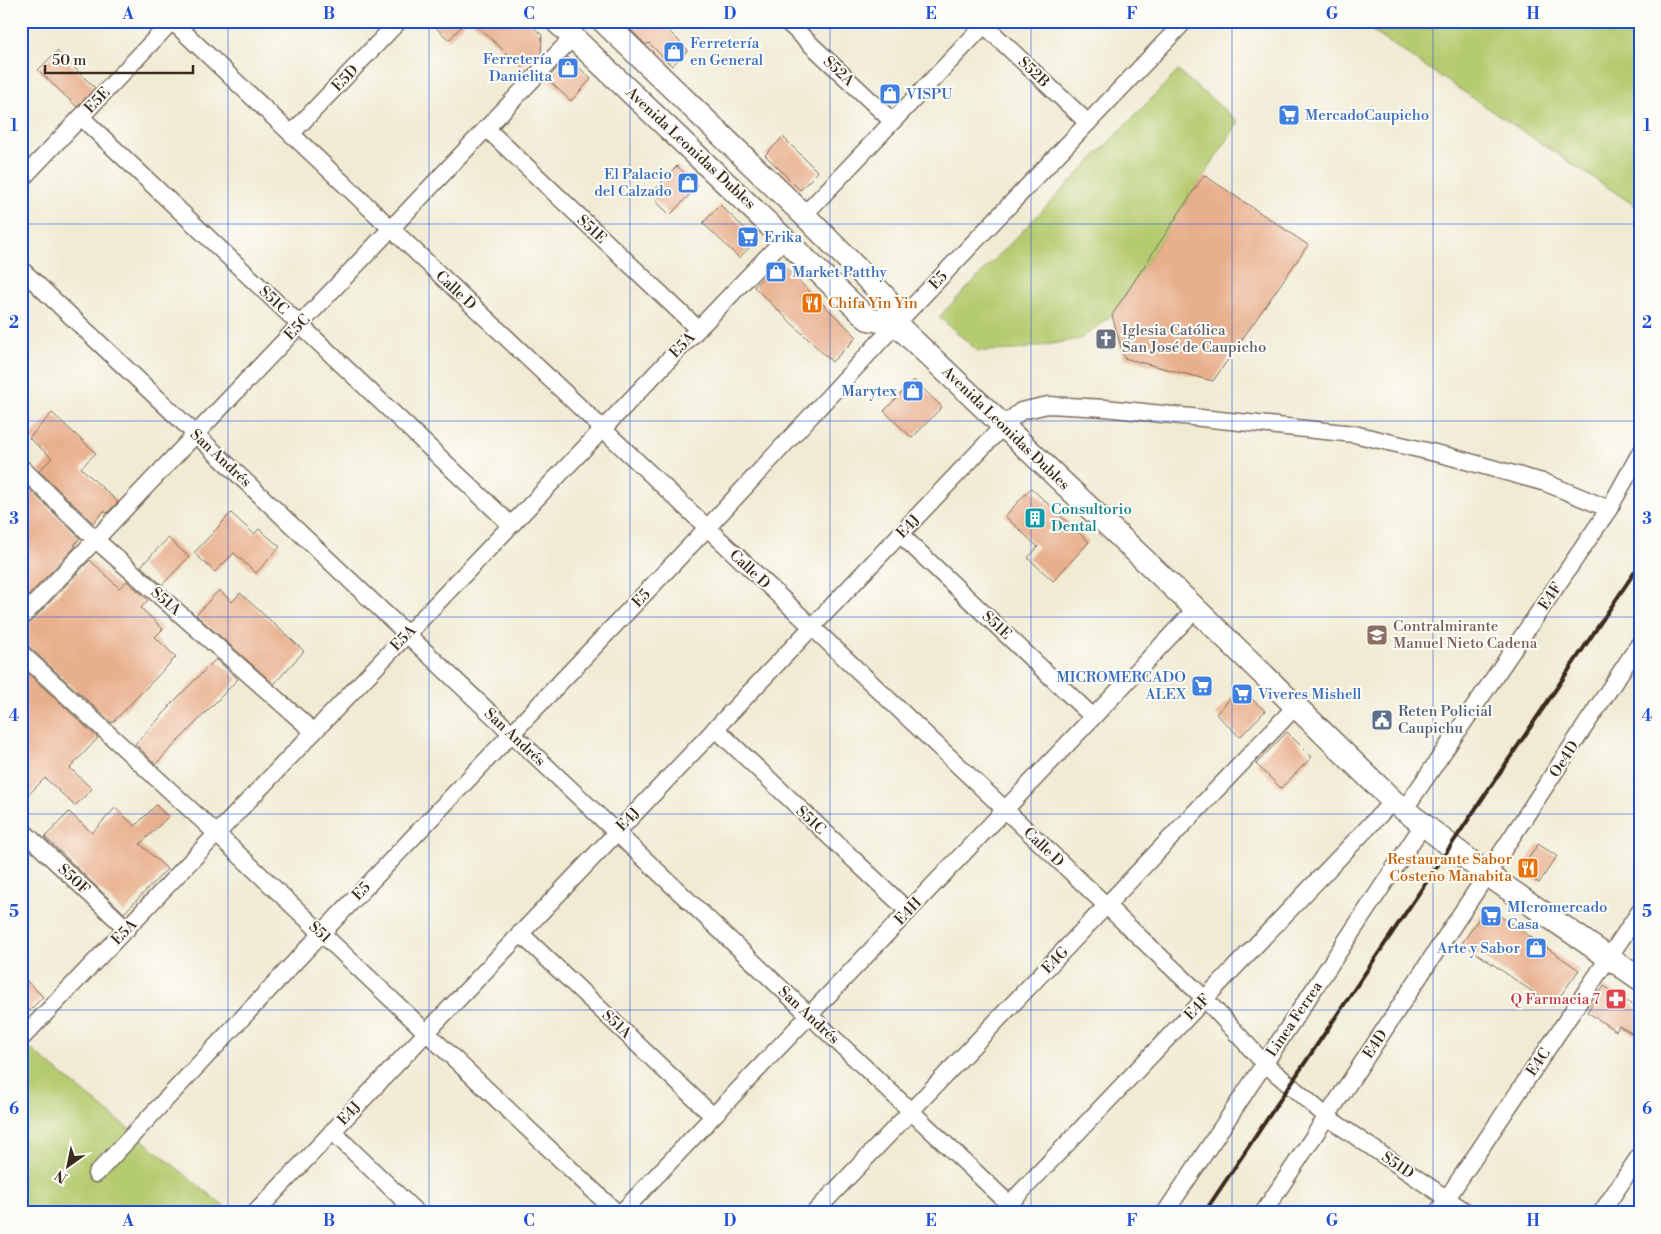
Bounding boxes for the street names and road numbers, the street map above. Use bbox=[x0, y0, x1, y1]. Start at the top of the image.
street label: S52A bbox=[819, 52, 859, 91]
street label: S52B bbox=[1014, 53, 1053, 92]
street label: E5D bbox=[328, 61, 363, 96]
street label: E5E bbox=[80, 83, 114, 117]
street label: Avenida Leonidas Dubles bbox=[621, 83, 759, 213]
street label: S51E bbox=[573, 211, 610, 248]
street label: Calle D bbox=[431, 267, 480, 314]
street label: E5 bbox=[925, 267, 952, 294]
street label: S51C bbox=[255, 282, 292, 319]
street label: E5C bbox=[280, 310, 314, 344]
street label: E5A bbox=[665, 328, 700, 362]
street label: Avenida Leonidas Dubles bbox=[937, 362, 1074, 494]
street label: San Andrés bbox=[186, 425, 255, 491]
street label: E4J bbox=[892, 510, 924, 542]
street label: Calle D bbox=[725, 546, 774, 593]
street label: E4F bbox=[1534, 579, 1567, 614]
street label: S51A bbox=[147, 583, 185, 620]
street label: E5 bbox=[628, 585, 655, 612]
street label: S51E bbox=[978, 607, 1015, 644]
street label: E5A bbox=[386, 621, 421, 655]
street label: San Andrés bbox=[480, 704, 549, 770]
street label: Oe4D bbox=[1546, 737, 1583, 781]
street label: S51C bbox=[792, 802, 829, 839]
street label: E4J bbox=[612, 803, 644, 835]
street label: Calle D bbox=[1019, 823, 1068, 871]
street label: S50F bbox=[54, 860, 94, 899]
street label: E5 bbox=[348, 878, 375, 905]
street label: E4H bbox=[891, 893, 926, 929]
street label: E5A bbox=[107, 915, 142, 949]
street label: S51 bbox=[305, 917, 335, 948]
street label: E4G bbox=[1038, 943, 1073, 978]
street label: Linea Ferrea bbox=[1262, 978, 1327, 1061]
street label: San Andrés bbox=[774, 982, 843, 1048]
street label: E4F bbox=[1180, 990, 1214, 1024]
street label: S51A bbox=[598, 1006, 636, 1043]
street label: E4D bbox=[1359, 1026, 1392, 1062]
street label: E4C bbox=[1522, 1045, 1555, 1080]
street label: E4J bbox=[333, 1097, 365, 1129]
street label: S51D bbox=[1378, 1148, 1418, 1183]

